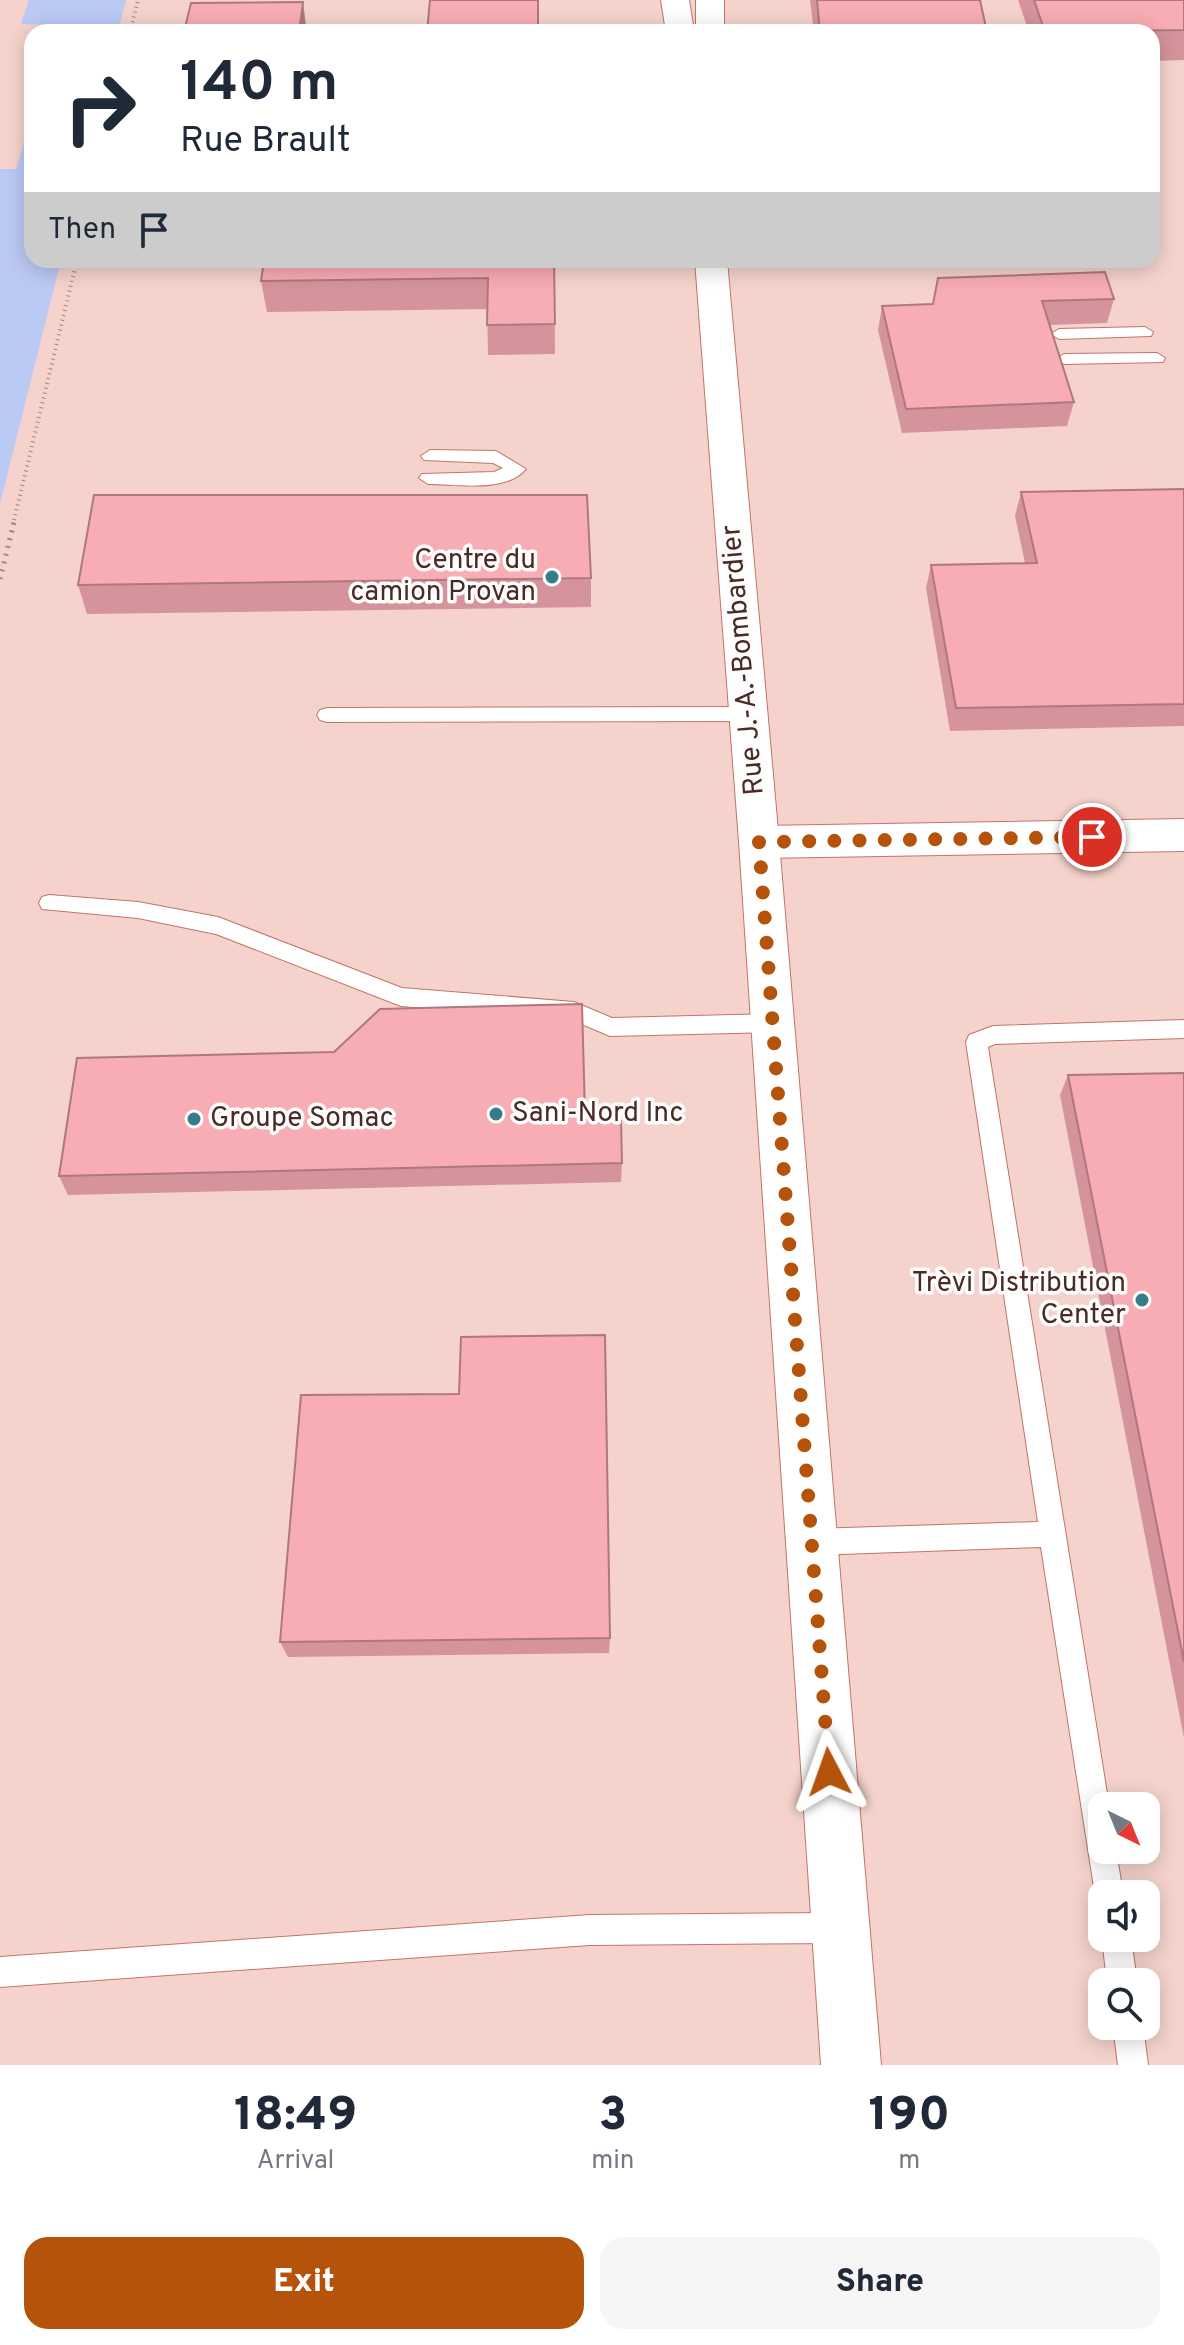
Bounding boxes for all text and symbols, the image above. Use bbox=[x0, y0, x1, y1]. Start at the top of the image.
text: 140 m bbox=[180, 50, 338, 120]
icon: right bbox=[48, 56, 152, 160]
text: Rue Brault bbox=[180, 119, 351, 165]
icon: arrive bbox=[132, 208, 176, 252]
text: Then bbox=[48, 212, 116, 249]
street label: Rue J.-A.-Bombardier bbox=[714, 523, 774, 797]
place label: Centre du camion Provan bbox=[351, 543, 536, 611]
marker: Centre du camion Provan bbox=[543, 568, 561, 586]
pin bbox=[1058, 803, 1126, 871]
icon: arrive bbox=[1070, 815, 1114, 859]
place label: Sani-Nord Inc bbox=[512, 1096, 684, 1132]
place label: Groupe Somac bbox=[210, 1101, 394, 1137]
marker: Sani-Nord Inc bbox=[487, 1105, 505, 1123]
marker: Groupe Somac bbox=[185, 1110, 203, 1128]
place label: Trèvi Distribution Center bbox=[912, 1266, 1126, 1334]
marker: Trèvi Distribution Center bbox=[1133, 1291, 1151, 1309]
position arrow bbox=[787, 1730, 871, 1814]
north arrow bbox=[1088, 1792, 1160, 1864]
map controls bbox=[1088, 1792, 1160, 2040]
button: sound bbox=[1088, 1880, 1160, 1952]
button: search bbox=[1088, 1968, 1160, 2040]
text: 18:49 bbox=[234, 2087, 357, 2147]
text: 3 bbox=[598, 2087, 627, 2147]
text: 190 bbox=[868, 2087, 950, 2147]
text: Arrival bbox=[257, 2145, 334, 2178]
text: min bbox=[591, 2145, 635, 2178]
text: m bbox=[898, 2145, 920, 2178]
button: Exit bbox=[24, 2237, 584, 2329]
button: Share bbox=[600, 2237, 1160, 2329]

